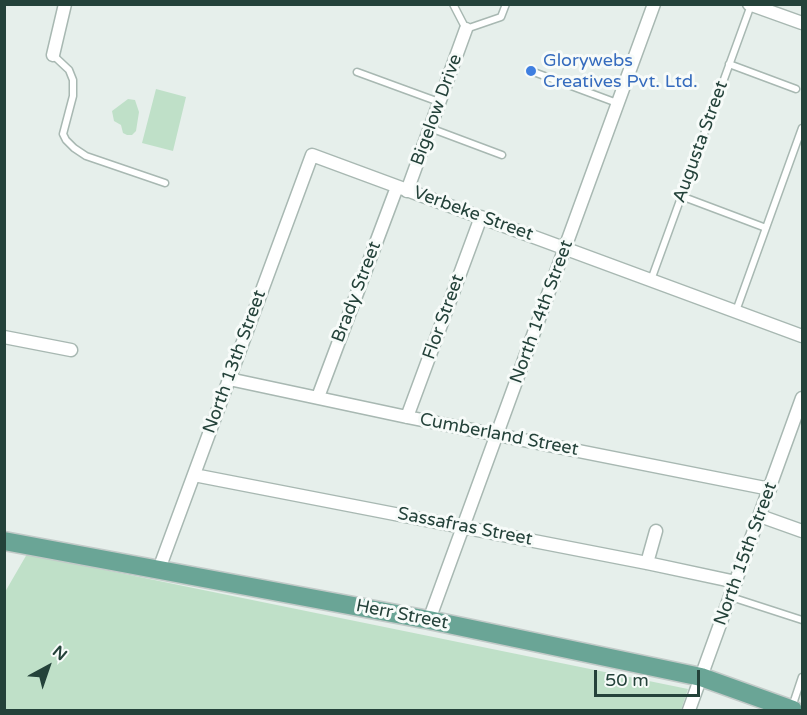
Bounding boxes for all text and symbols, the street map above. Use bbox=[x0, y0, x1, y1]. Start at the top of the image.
place label: Glorywebs Creatives Pvt. Ltd. bbox=[543, 50, 698, 92]
street label: Bigelow Drive bbox=[407, 51, 467, 169]
marker: Glorywebs Creatives Pvt. Ltd. bbox=[524, 64, 538, 78]
street label: Augusta Street bbox=[669, 78, 733, 206]
street label: Verbeke Street bbox=[410, 182, 536, 246]
street label: North 14th Street bbox=[506, 237, 578, 387]
street label: Brady Street bbox=[328, 238, 386, 346]
street label: Flor Street bbox=[419, 271, 469, 363]
street label: North 13th Street bbox=[199, 287, 271, 437]
street label: Cumberland Street bbox=[418, 409, 580, 461]
street label: North 15th Street bbox=[710, 479, 782, 629]
street label: Sassafras Street bbox=[396, 503, 534, 551]
street label: Herr Street bbox=[354, 595, 450, 635]
north arrow bbox=[18, 637, 78, 697]
text: N bbox=[48, 641, 71, 665]
scale bar bbox=[597, 658, 704, 696]
text: 50 m bbox=[605, 669, 649, 691]

